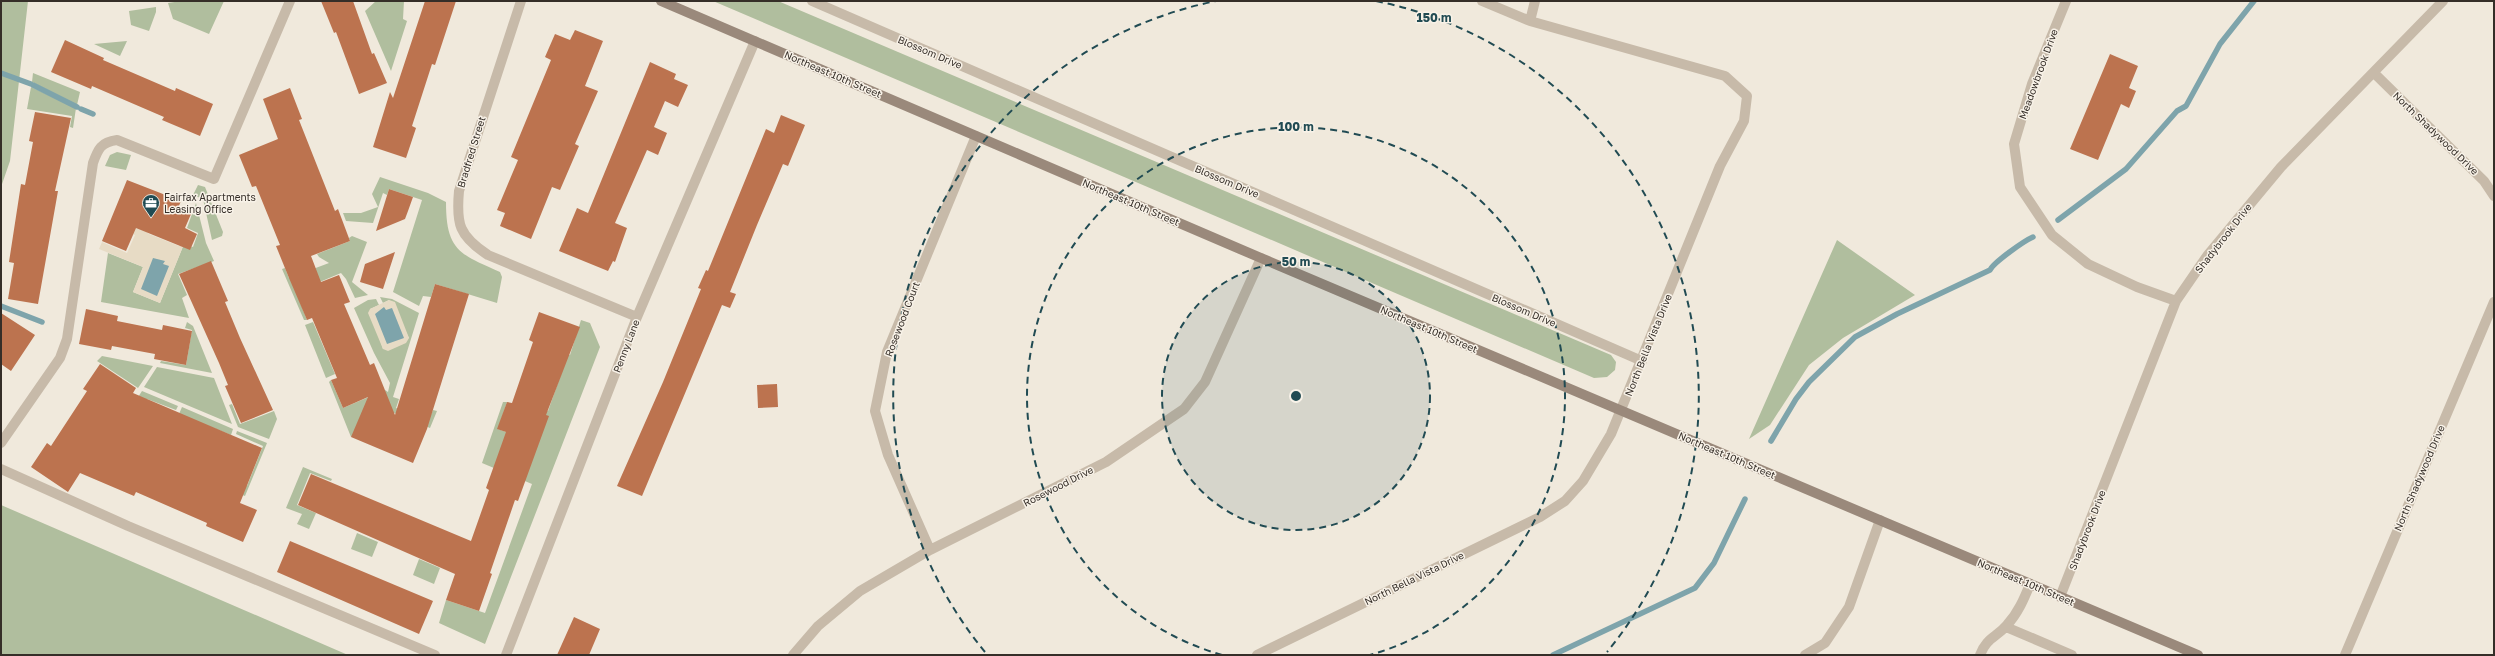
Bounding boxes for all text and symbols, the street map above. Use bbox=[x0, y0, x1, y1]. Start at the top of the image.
text: 150 m bbox=[1417, 10, 1451, 25]
street label: Meadowbrook Drive bbox=[2016, 27, 2060, 121]
street label: Blossom Drive bbox=[896, 33, 964, 71]
street label: Northeast 10th Street bbox=[783, 48, 883, 100]
street label: North Shadywood Drive bbox=[2391, 89, 2481, 177]
street label: Bradfred Street bbox=[454, 115, 488, 189]
text: 100 m bbox=[1278, 119, 1314, 134]
street label: Blossom Drive bbox=[1193, 162, 1261, 200]
street label: Northeast 10th Street bbox=[1081, 176, 1181, 228]
place label: Fairfax Apartments Leasing Office bbox=[164, 191, 256, 215]
office icon: Fairfax Apartments Leasing Office bbox=[141, 193, 161, 218]
street label: Shadybrook Drive bbox=[2192, 201, 2254, 275]
text: 50 m bbox=[1282, 254, 1310, 269]
street label: Rosewood Court bbox=[882, 280, 922, 358]
street label: Blossom Drive bbox=[1490, 291, 1558, 329]
street label: North Bella Vista Drive bbox=[1622, 292, 1674, 398]
street label: Northeast 10th Street bbox=[1379, 303, 1479, 355]
street label: Penny Lane bbox=[610, 318, 642, 374]
centre of rings bbox=[1289, 389, 1303, 403]
street label: North Shadywood Drive bbox=[2391, 423, 2447, 533]
street label: Northeast 10th Street bbox=[1677, 429, 1777, 481]
street label: Rosewood Drive bbox=[1021, 463, 1095, 509]
street label: Shadybrook Drive bbox=[2066, 488, 2108, 572]
street label: North Bella Vista Drive bbox=[1362, 549, 1466, 607]
street label: Northeast 10th Street bbox=[1976, 556, 2076, 608]

